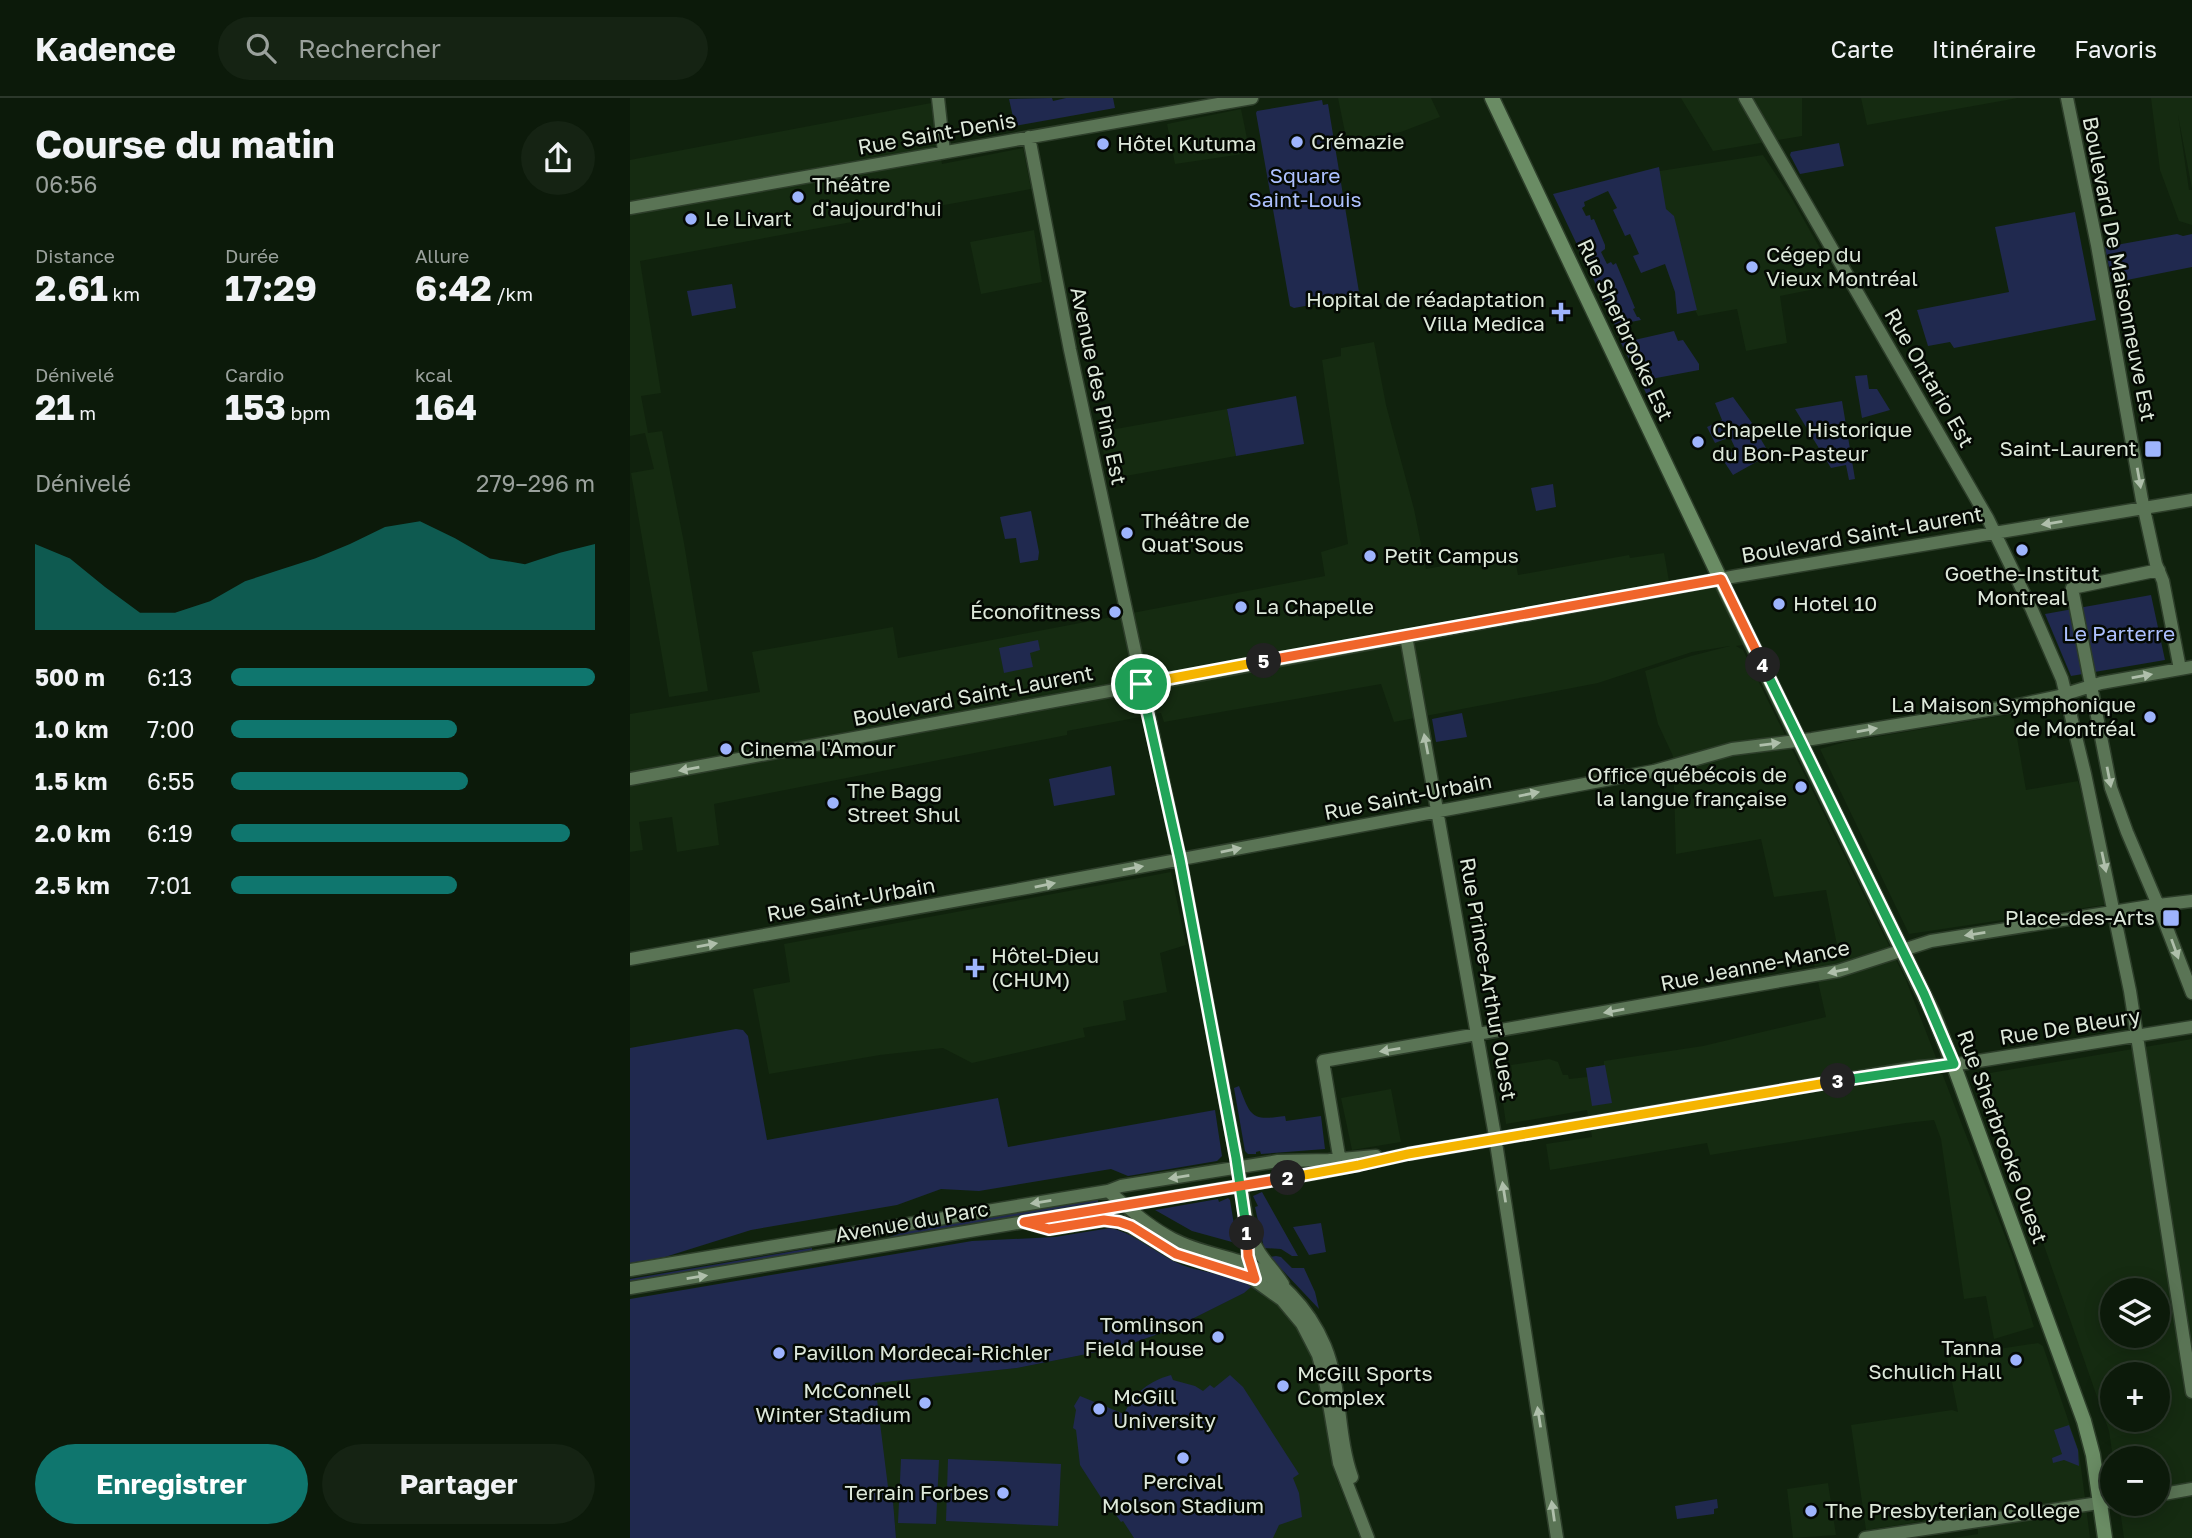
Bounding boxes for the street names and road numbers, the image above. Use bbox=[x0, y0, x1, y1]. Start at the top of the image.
street label: Rue Saint-Denis bbox=[856, 106, 1018, 160]
street label: Boulevard De Maisonneuve Est bbox=[2078, 114, 2162, 423]
street label: Rue Sherbrooke Est bbox=[1572, 234, 1680, 425]
street label: Avenue des Pins Est bbox=[1065, 284, 1133, 487]
street label: Rue Ontario Est bbox=[1879, 303, 1980, 452]
street label: Boulevard Saint-Laurent bbox=[1739, 500, 1984, 568]
street label: Boulevard Saint-Laurent bbox=[850, 659, 1095, 731]
street label: Rue Saint-Urbain bbox=[1322, 767, 1494, 825]
street label: Rue Prince-Arthur Ouest bbox=[1455, 855, 1523, 1102]
street label: Rue Saint-Urbain bbox=[765, 871, 937, 927]
street label: Rue Jeanne-Mance bbox=[1658, 934, 1852, 996]
street label: Rue De Bleury bbox=[1998, 1002, 2142, 1050]
street label: Rue Sherbrooke Ouest bbox=[1952, 1026, 2054, 1247]
street label: Avenue du Parc bbox=[833, 1195, 990, 1247]

